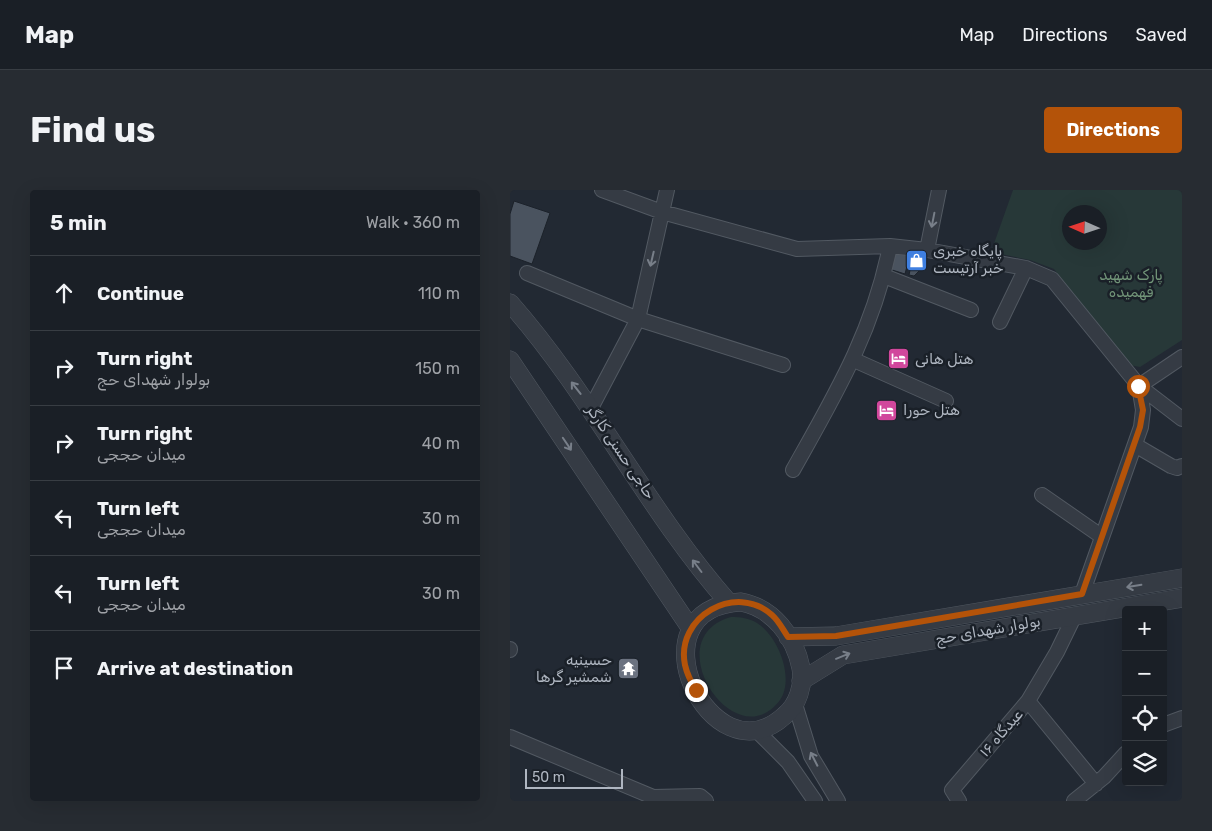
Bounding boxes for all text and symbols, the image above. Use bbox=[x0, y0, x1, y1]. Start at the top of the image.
text: Map bbox=[25, 21, 74, 49]
text: Map bbox=[959, 24, 994, 46]
text: Directions bbox=[1022, 24, 1108, 46]
text: Saved bbox=[1136, 24, 1187, 46]
button: Directions bbox=[1044, 107, 1182, 153]
text: Find us bbox=[30, 109, 155, 151]
north arrow bbox=[1062, 205, 1107, 250]
text: 5 min bbox=[50, 210, 107, 235]
one-way arrow bbox=[927, 212, 937, 228]
text: Walk · 360 m bbox=[366, 213, 460, 232]
place label: پایگاه خبری خبر آرتیست bbox=[933, 242, 1003, 277]
shop icon: پایگاه خبری خبر آرتیست bbox=[905, 248, 929, 272]
one-way arrow bbox=[647, 251, 656, 267]
park label: پارک شهید فهمیده bbox=[1099, 266, 1163, 301]
icon: ahead bbox=[50, 279, 78, 307]
text: Continue bbox=[97, 282, 184, 305]
text: 110 m bbox=[418, 284, 460, 303]
text: Turn right bbox=[97, 347, 192, 370]
hotel icon: هتل هانی bbox=[887, 347, 911, 371]
place label: هتل هانی bbox=[915, 350, 973, 368]
icon: right bbox=[50, 354, 78, 382]
text: 150 m bbox=[415, 359, 460, 378]
text: بولوار شهدای حج bbox=[97, 370, 210, 389]
route start bbox=[1127, 375, 1150, 398]
one-way arrow bbox=[571, 382, 582, 395]
hotel icon: هتل حورا bbox=[875, 398, 899, 422]
street label: حاجی حسنی کارگر bbox=[582, 401, 659, 503]
place label: هتل حورا bbox=[903, 401, 960, 419]
text: Turn right bbox=[97, 422, 192, 445]
icon: right bbox=[50, 429, 78, 457]
text: 40 m bbox=[422, 434, 460, 453]
one-way arrow bbox=[561, 437, 572, 451]
text: میدان حججی bbox=[97, 445, 186, 464]
text: Turn left bbox=[97, 497, 179, 520]
icon: left bbox=[50, 504, 78, 532]
text: 30 m bbox=[422, 509, 460, 528]
text: میدان حججی bbox=[97, 520, 186, 539]
one-way arrow bbox=[692, 560, 703, 573]
text: Turn left bbox=[97, 572, 179, 595]
icon: left bbox=[50, 579, 78, 607]
one-way arrow bbox=[1126, 581, 1142, 591]
text: 30 m bbox=[422, 584, 460, 603]
text: میدان حججی bbox=[97, 595, 186, 614]
map controls bbox=[1122, 606, 1167, 786]
button: + bbox=[1122, 606, 1167, 651]
street label: بولوار شهدای حج bbox=[934, 612, 1042, 650]
place label: حسینیه شمشیر گرها bbox=[536, 651, 612, 686]
one-way arrow bbox=[835, 651, 850, 661]
button: − bbox=[1122, 651, 1167, 696]
icon: arrive bbox=[50, 654, 78, 682]
text: Arrive at destination bbox=[97, 657, 293, 680]
temple icon: حسینیه شمشیر گرها bbox=[616, 657, 640, 681]
route end bbox=[685, 679, 708, 702]
button: locate bbox=[1122, 696, 1167, 741]
street label: عیدگاه ۱۶ bbox=[976, 706, 1026, 760]
button: layers bbox=[1122, 741, 1167, 786]
one-way arrow bbox=[809, 752, 818, 767]
scale bar bbox=[525, 766, 622, 789]
text: 50 m bbox=[532, 769, 565, 786]

